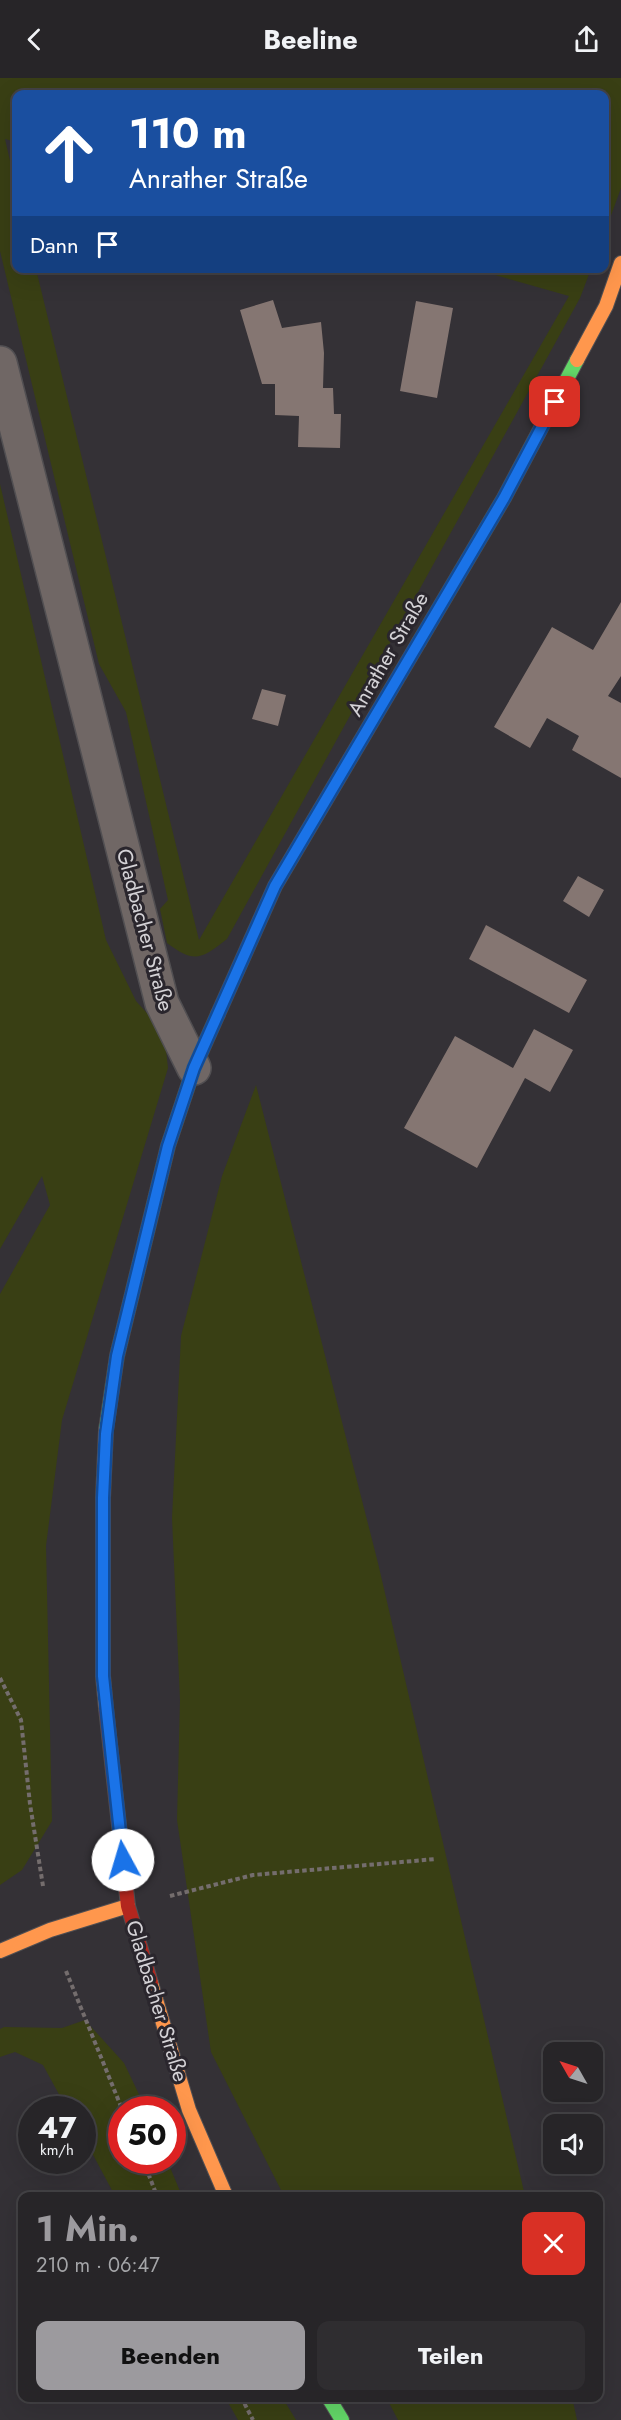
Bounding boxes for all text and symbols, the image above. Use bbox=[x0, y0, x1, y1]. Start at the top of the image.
text: Beeline bbox=[263, 20, 358, 59]
icon: back bbox=[18, 23, 51, 56]
icon: share bbox=[570, 23, 603, 56]
text: 110 m bbox=[129, 103, 247, 164]
icon: ahead bbox=[30, 114, 108, 192]
text: Anrather Straße bbox=[129, 159, 308, 198]
icon: arrive bbox=[91, 228, 124, 261]
text: Dann bbox=[30, 229, 79, 261]
pin bbox=[529, 376, 580, 427]
icon: arrive bbox=[538, 385, 571, 418]
street label: Anrather Straße bbox=[340, 586, 436, 722]
street label: Gladbacher Straße bbox=[109, 845, 181, 1015]
position arrow bbox=[91, 1828, 155, 1892]
street label: Gladbacher Straße bbox=[118, 1917, 196, 2085]
north arrow bbox=[543, 2042, 603, 2102]
map controls bbox=[543, 2042, 603, 2174]
speed limit sign: 50 bbox=[108, 2096, 186, 2174]
text: 47 bbox=[37, 2106, 77, 2149]
button: sound bbox=[543, 2114, 603, 2174]
text: km/h bbox=[40, 2139, 74, 2161]
text: 1 Min. bbox=[36, 2202, 139, 2254]
button: close bbox=[522, 2212, 585, 2275]
text: 210 m · 06:47 bbox=[36, 2251, 160, 2280]
button: Beenden bbox=[36, 2321, 305, 2390]
button: Teilen bbox=[317, 2321, 585, 2390]

